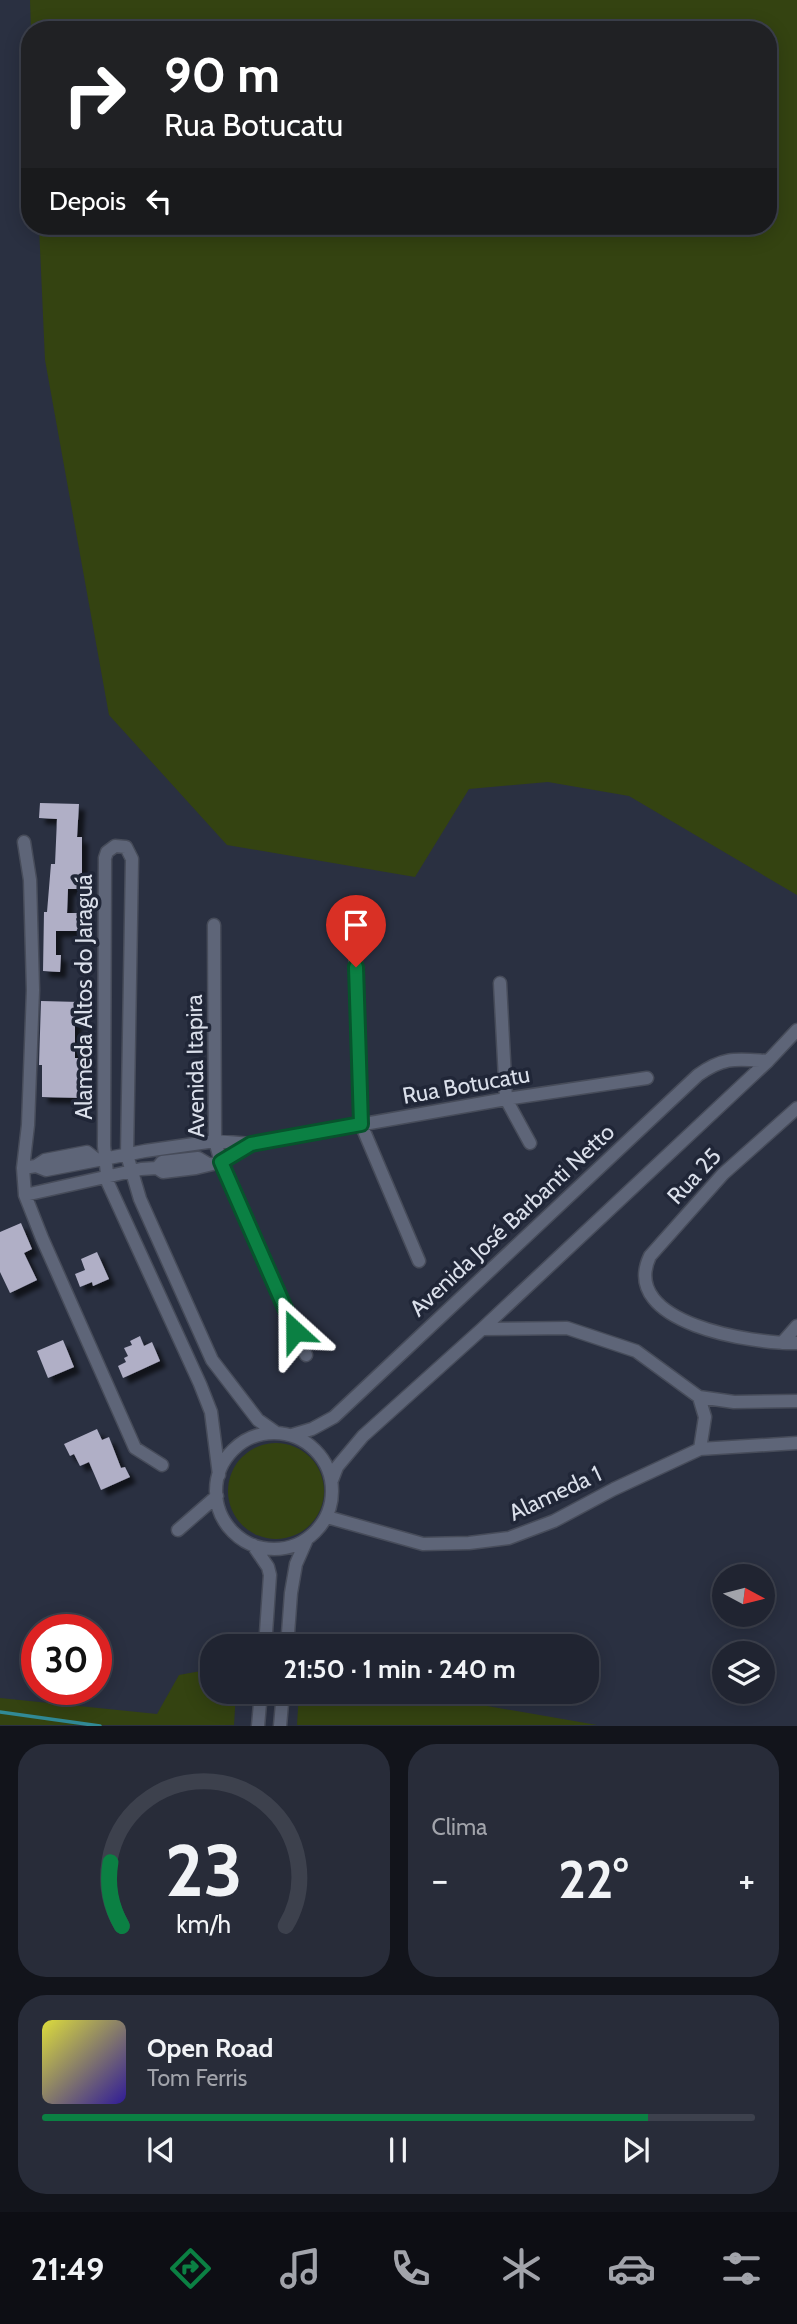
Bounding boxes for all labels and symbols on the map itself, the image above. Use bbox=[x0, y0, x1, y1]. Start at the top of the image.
street label: Alameda Altos do Jaraguá bbox=[70, 874, 98, 1120]
pin bbox=[326, 895, 386, 967]
street label: Avenida Itapira bbox=[180, 994, 210, 1138]
street label: Rua Botucatu bbox=[400, 1060, 532, 1110]
street label: Avenida José Barbanti Netto bbox=[404, 1118, 620, 1322]
street label: Rua 25 bbox=[661, 1142, 727, 1210]
position arrow bbox=[258, 1294, 332, 1368]
street label: Alameda 1 bbox=[504, 1459, 606, 1527]
north arrow bbox=[712, 1564, 775, 1628]
speed limit sign: 30 bbox=[21, 1614, 112, 1705]

